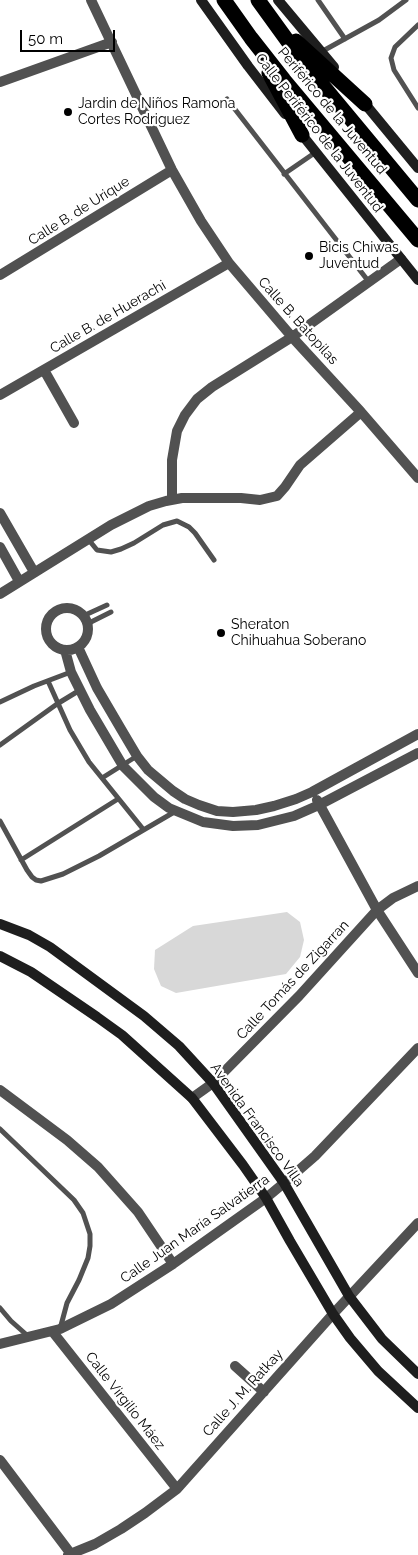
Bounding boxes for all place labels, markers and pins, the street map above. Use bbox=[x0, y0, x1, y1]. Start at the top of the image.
place label: Jardin de Niños Ramona Cortes Rodriguez bbox=[78, 96, 235, 128]
marker: Jardin de Niños Ramona Cortes Rodriguez bbox=[62, 106, 74, 118]
place label: Bicis Chiwas Juventud bbox=[319, 240, 399, 272]
marker: Bicis Chiwas Juventud bbox=[303, 250, 315, 262]
place label: Sheraton Chihuahua Soberano bbox=[231, 617, 366, 650]
marker: Sheraton Chihuahua Soberano bbox=[215, 627, 227, 639]

